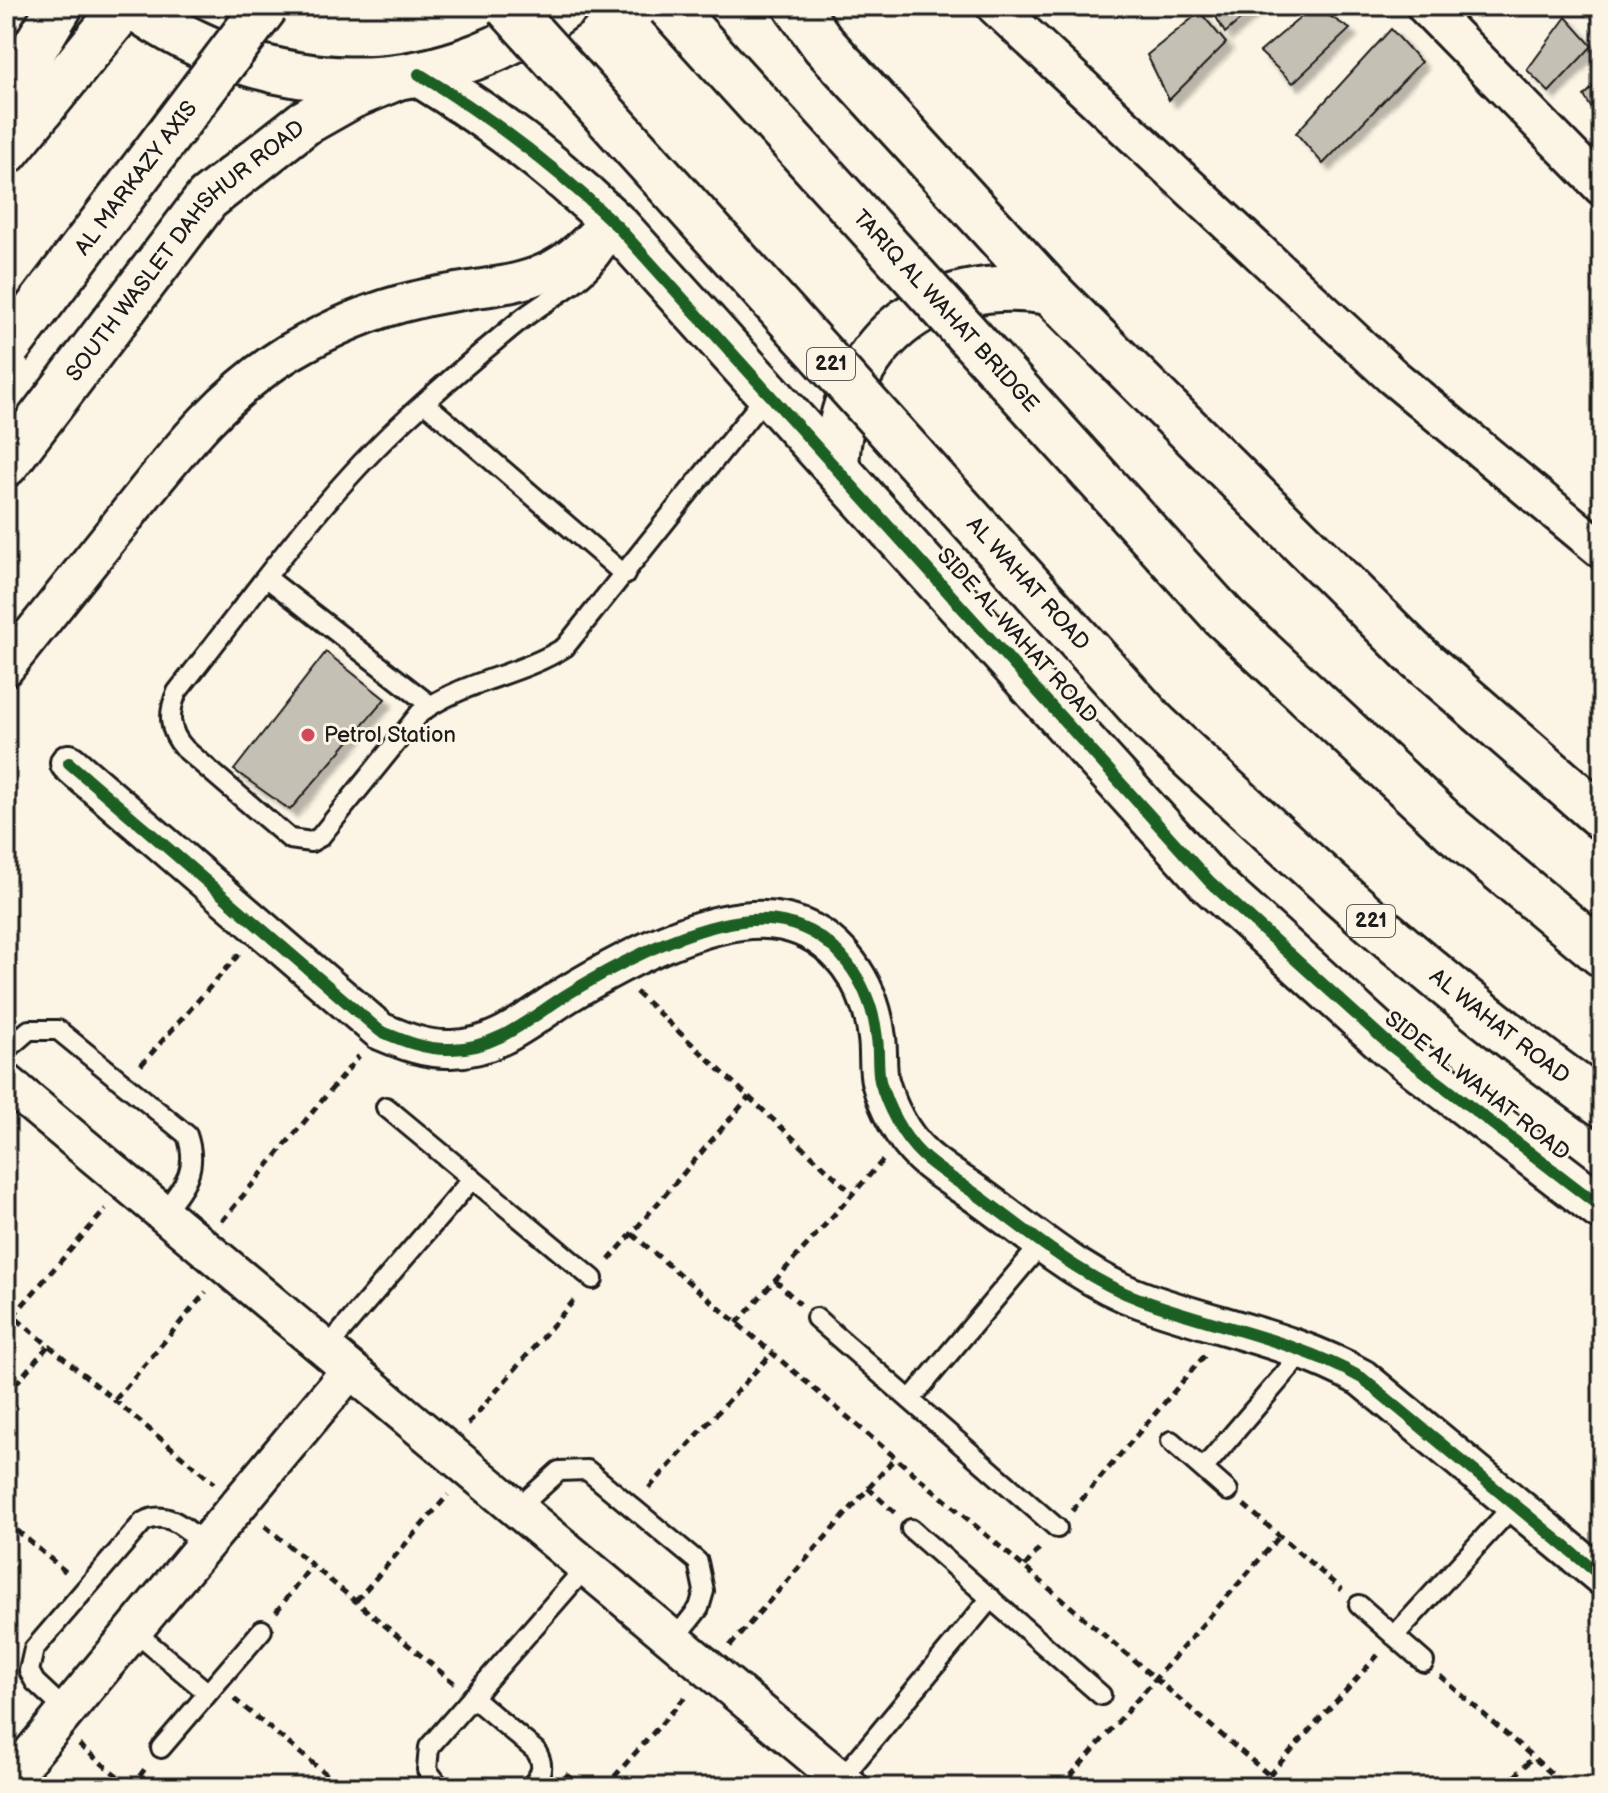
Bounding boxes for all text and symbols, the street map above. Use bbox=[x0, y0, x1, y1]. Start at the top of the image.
street label: AL MARKAZY AXIS bbox=[69, 96, 203, 260]
street label: SOUTH WASLET DAHSHUR ROAD bbox=[60, 114, 310, 387]
street label: TARIQ AL WAHAT BRIDGE bbox=[847, 204, 1045, 418]
road number: 221 bbox=[807, 348, 855, 380]
street label: AL WAHAT ROAD bbox=[961, 511, 1095, 656]
street label: SIDE AL WAHAT ROAD bbox=[931, 543, 1103, 729]
place label: Petrol Station bbox=[324, 722, 456, 749]
marker: Petrol Station bbox=[299, 726, 317, 744]
road number: 221 bbox=[1347, 905, 1395, 937]
street label: AL WAHAT ROAD bbox=[1424, 963, 1575, 1090]
street label: SIDE AL WAHAT ROAD bbox=[1379, 1005, 1575, 1167]

